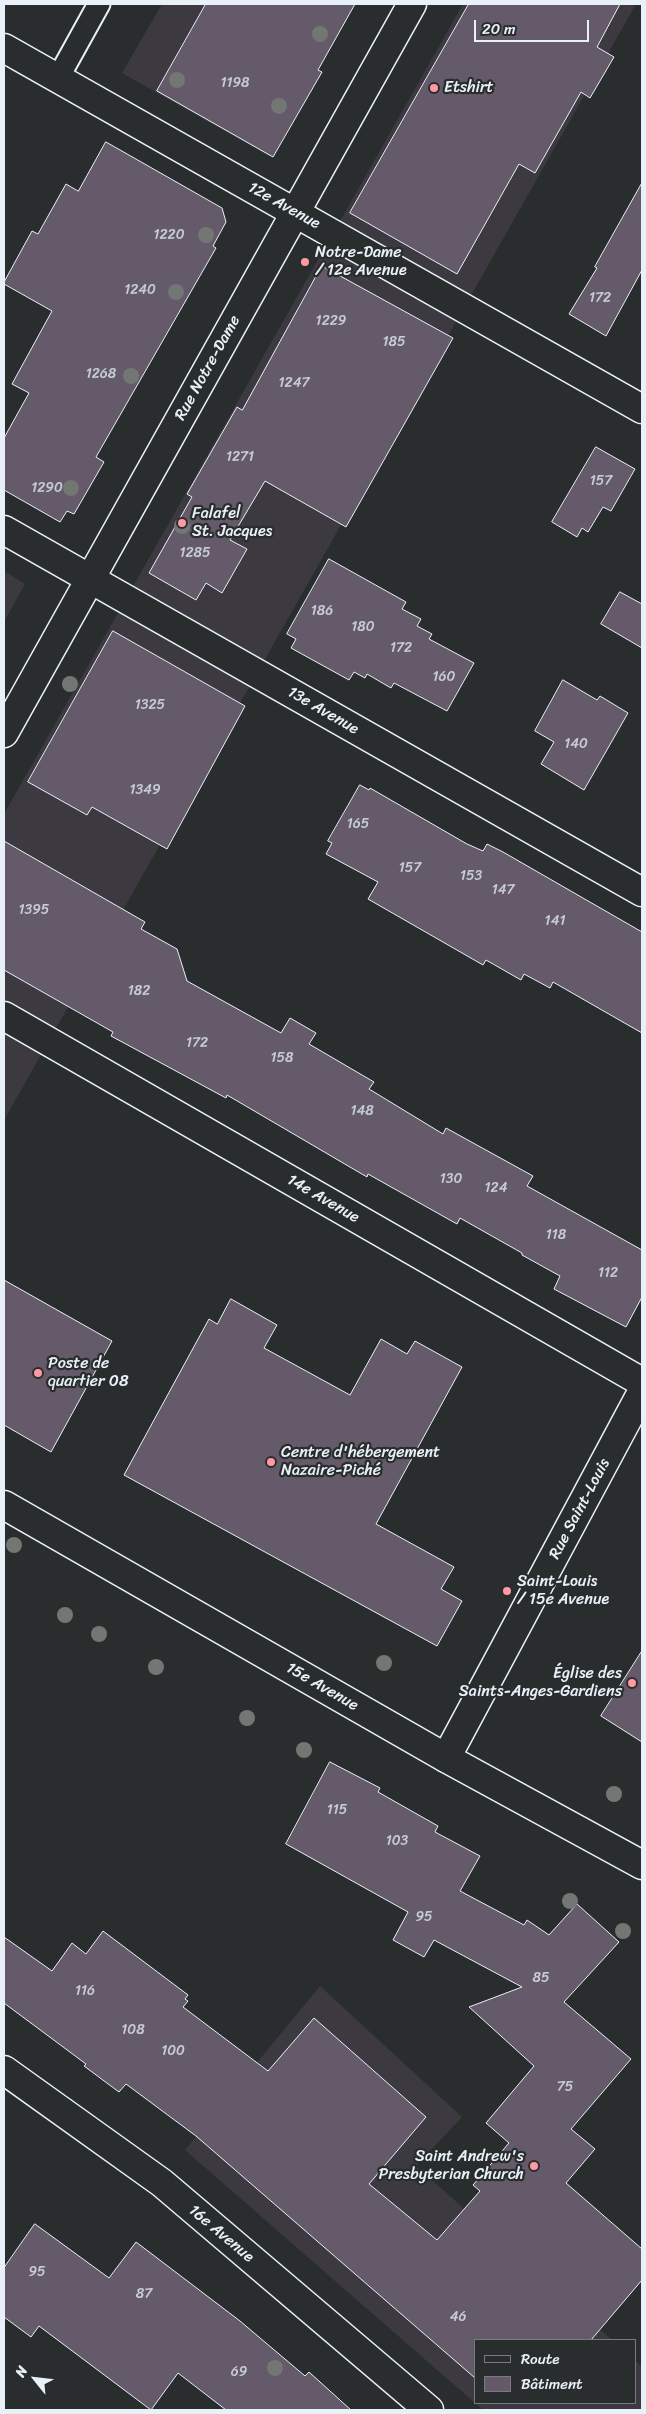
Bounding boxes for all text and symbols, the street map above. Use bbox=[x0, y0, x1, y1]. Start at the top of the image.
scale bar bbox=[476, 10, 591, 42]
text: 20 m bbox=[482, 16, 516, 42]
house number: 1198 bbox=[220, 75, 250, 91]
place label: Etshirt bbox=[444, 78, 494, 98]
marker: Etshirt bbox=[428, 82, 440, 94]
street label: 12e Avenue bbox=[245, 178, 323, 234]
house number: 1220 bbox=[153, 227, 185, 243]
place label: Notre-Dame / 12e Avenue bbox=[315, 243, 407, 281]
marker: Notre-Dame / 12e Avenue bbox=[299, 256, 311, 268]
house number: 1240 bbox=[124, 282, 156, 298]
house number: 172 bbox=[589, 290, 611, 306]
street label: Rue Notre-Dame bbox=[171, 312, 245, 424]
house number: 1229 bbox=[316, 313, 346, 329]
house number: 185 bbox=[382, 334, 406, 350]
house number: 1268 bbox=[86, 366, 116, 382]
house number: 1247 bbox=[279, 375, 309, 391]
house number: 1271 bbox=[226, 449, 254, 465]
house number: 157 bbox=[590, 473, 612, 489]
house number: 1290 bbox=[31, 480, 63, 496]
place label: Falafel St. Jacques bbox=[192, 504, 272, 542]
marker: Falafel St. Jacques bbox=[176, 517, 188, 529]
house number: 1285 bbox=[179, 545, 211, 561]
house number: 186 bbox=[311, 603, 333, 619]
house number: 180 bbox=[351, 619, 375, 635]
house number: 172 bbox=[390, 640, 412, 656]
house number: 160 bbox=[433, 669, 455, 685]
street label: 13e Avenue bbox=[284, 683, 362, 739]
house number: 1325 bbox=[135, 697, 165, 713]
house number: 140 bbox=[564, 736, 588, 752]
house number: 1349 bbox=[129, 782, 161, 798]
house number: 165 bbox=[347, 816, 369, 832]
house number: 157 bbox=[399, 860, 421, 876]
house number: 153 bbox=[460, 868, 482, 884]
house number: 147 bbox=[492, 882, 514, 898]
house number: 1395 bbox=[19, 902, 49, 918]
house number: 141 bbox=[545, 913, 565, 929]
house number: 182 bbox=[128, 983, 150, 999]
house number: 172 bbox=[186, 1035, 208, 1051]
house number: 158 bbox=[270, 1050, 294, 1066]
house number: 148 bbox=[350, 1103, 374, 1119]
street label: 14e Avenue bbox=[283, 1171, 363, 1227]
house number: 130 bbox=[440, 1171, 462, 1187]
house number: 124 bbox=[485, 1180, 507, 1196]
house number: 118 bbox=[546, 1227, 566, 1243]
house number: 112 bbox=[598, 1265, 618, 1281]
place label: Poste de quartier 08 bbox=[48, 1354, 129, 1392]
marker: Poste de quartier 08 bbox=[32, 1367, 44, 1379]
place label: Centre d'hébergement Nazaire-Piché bbox=[281, 1443, 440, 1481]
street label: Rue Saint-Louis bbox=[545, 1455, 615, 1563]
marker: Centre d'hébergement Nazaire-Piché bbox=[265, 1456, 277, 1468]
place label: Saint-Louis / 15e Avenue bbox=[517, 1572, 609, 1610]
marker: Saint-Louis / 15e Avenue bbox=[501, 1585, 513, 1597]
street label: 15e Avenue bbox=[283, 1659, 361, 1715]
place label: Église des Saints-Anges-Gardiens bbox=[459, 1664, 622, 1702]
marker: Église des Saints-Anges-Gardiens bbox=[626, 1677, 638, 1689]
house number: 115 bbox=[327, 1802, 347, 1818]
house number: 103 bbox=[386, 1833, 408, 1849]
house number: 95 bbox=[415, 1909, 433, 1925]
house number: 85 bbox=[533, 1970, 549, 1986]
house number: 116 bbox=[75, 1983, 95, 1999]
house number: 108 bbox=[121, 2022, 145, 2038]
house number: 100 bbox=[161, 2043, 185, 2059]
house number: 75 bbox=[557, 2079, 573, 2095]
place label: Saint Andrew's Presbyterian Church bbox=[378, 2147, 524, 2185]
marker: Saint Andrew's Presbyterian Church bbox=[528, 2160, 540, 2172]
street label: 16e Avenue bbox=[184, 2201, 258, 2267]
house number: 95 bbox=[28, 2264, 46, 2280]
house number: 87 bbox=[136, 2286, 152, 2302]
house number: 46 bbox=[450, 2309, 466, 2325]
legend bbox=[473, 2339, 636, 2404]
text: Route bbox=[521, 2346, 560, 2372]
north arrow bbox=[10, 2354, 60, 2404]
text: N bbox=[8, 2361, 35, 2382]
house number: 69 bbox=[231, 2364, 247, 2380]
text: Bâtiment bbox=[521, 2371, 583, 2397]

